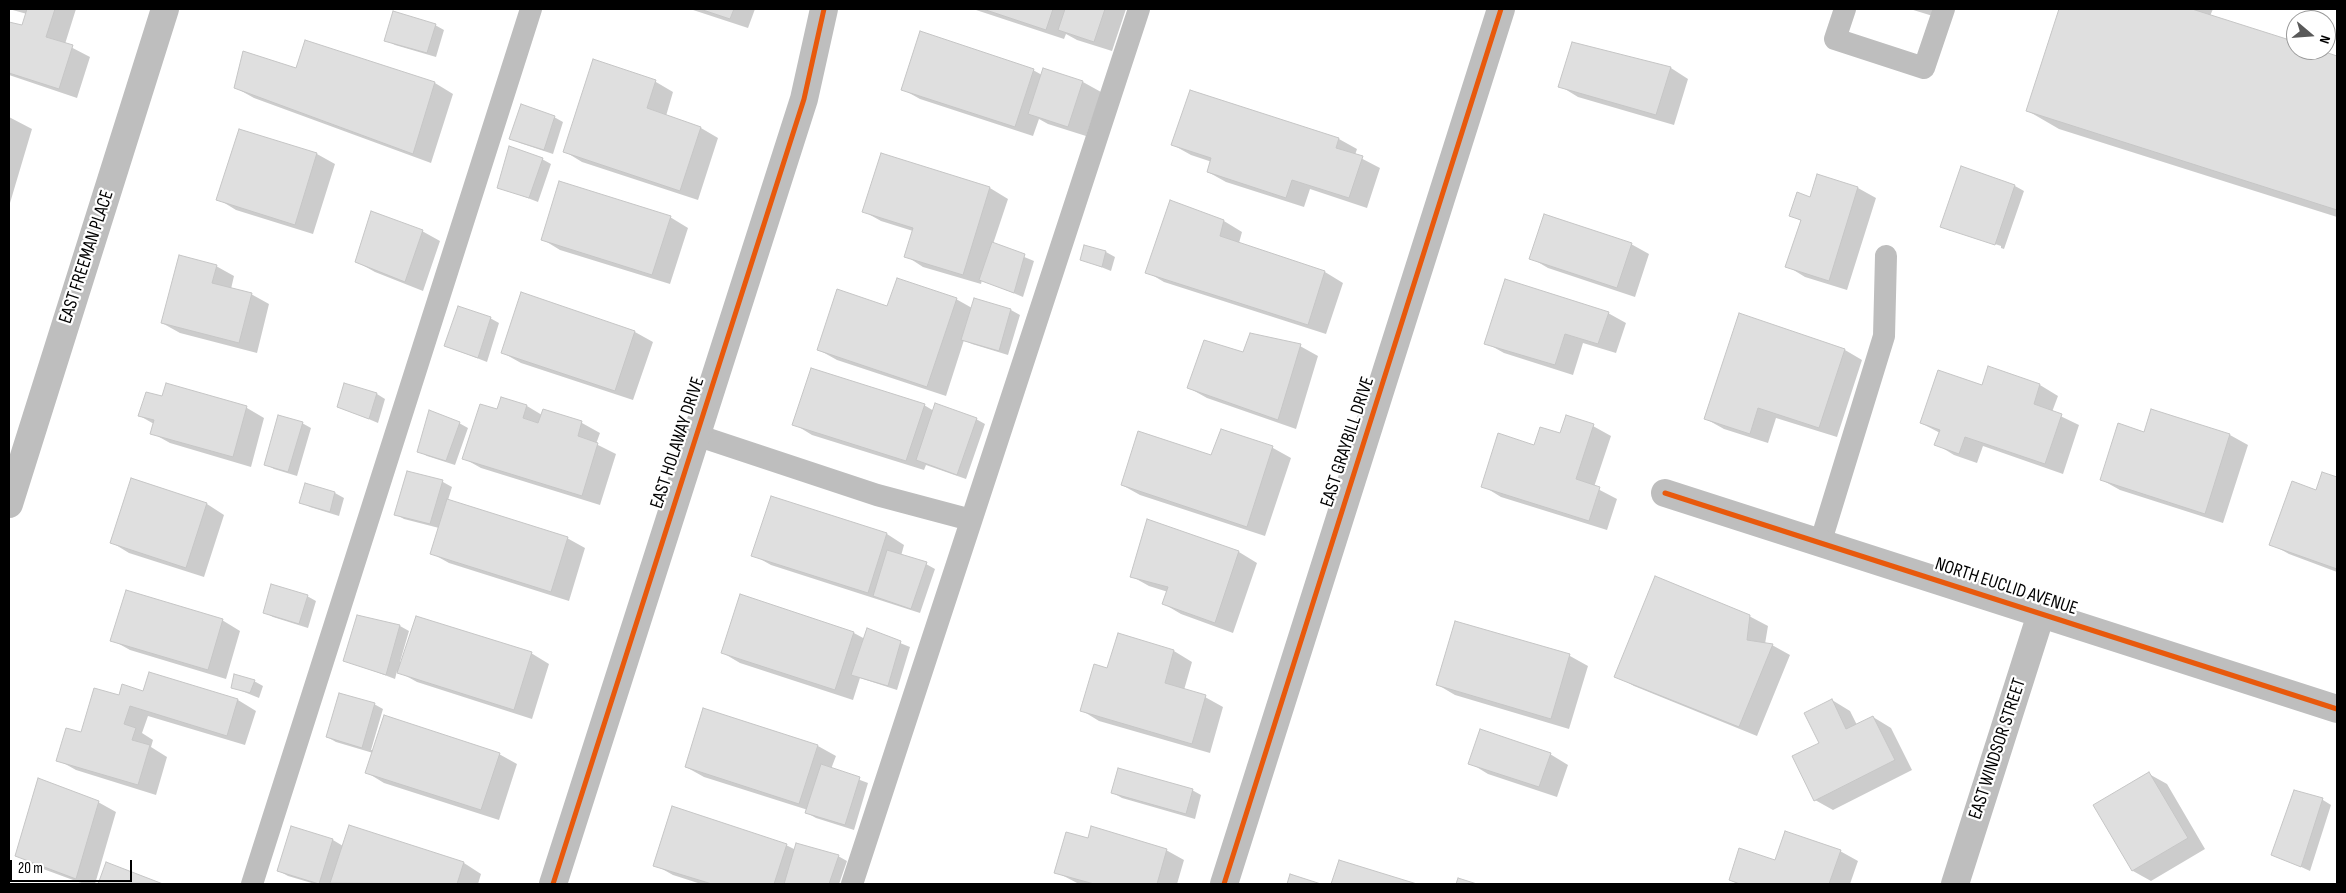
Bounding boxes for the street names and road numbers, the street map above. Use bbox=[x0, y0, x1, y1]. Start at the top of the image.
street label: EAST FREEMAN PLACE bbox=[55, 187, 119, 327]
street label: EAST HOLAWAY DRIVE bbox=[646, 374, 710, 512]
street label: EAST GRAYBILL DRIVE bbox=[1316, 374, 1380, 510]
street label: NORTH EUCLID AVENUE bbox=[1932, 553, 2080, 621]
street label: EAST WINDSOR STREET bbox=[1964, 676, 2032, 822]

